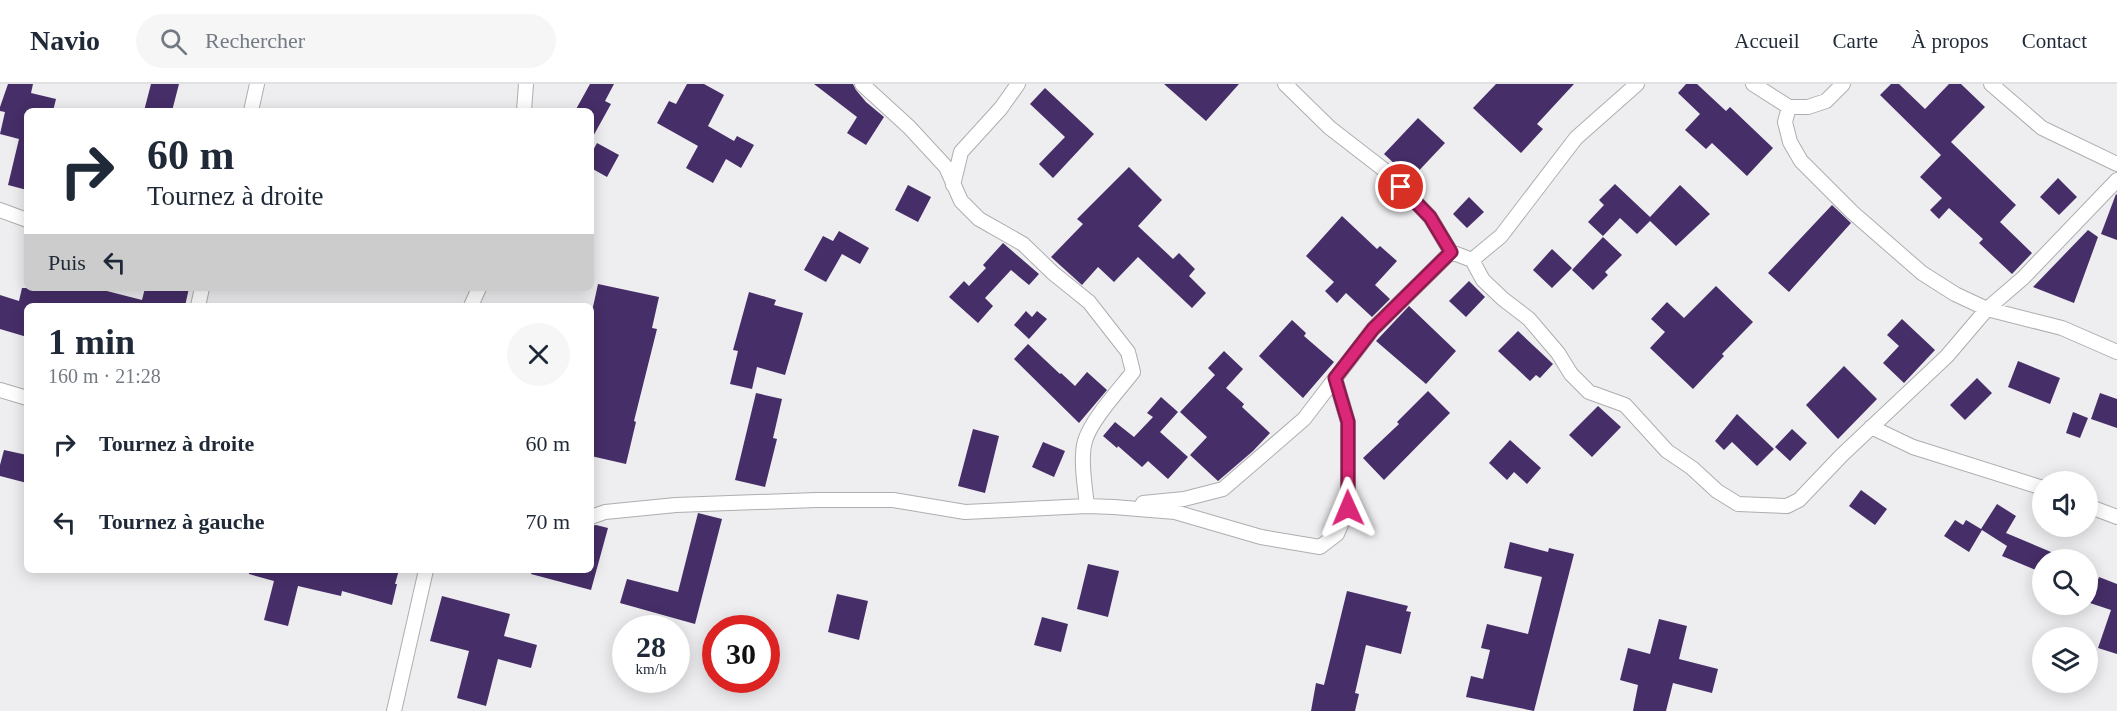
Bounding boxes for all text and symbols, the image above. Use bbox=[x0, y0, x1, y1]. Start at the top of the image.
search box bbox=[136, 14, 556, 68]
text: Navio bbox=[30, 25, 100, 56]
icon: search bbox=[157, 25, 190, 58]
text: Rechercher bbox=[205, 28, 305, 53]
text: Accueil bbox=[1734, 29, 1800, 53]
text: Carte bbox=[1833, 29, 1878, 53]
text: À propos bbox=[1911, 29, 1989, 53]
text: Contact bbox=[2022, 29, 2087, 53]
icon: right bbox=[48, 132, 126, 210]
text: 60 m bbox=[147, 132, 235, 178]
pin bbox=[1375, 161, 1426, 212]
icon: arrive bbox=[1384, 170, 1417, 203]
text: Tournez à droite bbox=[147, 181, 324, 211]
icon: left bbox=[98, 246, 131, 279]
text: Puis bbox=[48, 250, 86, 275]
text: 1 min bbox=[48, 322, 135, 362]
button: close bbox=[507, 323, 570, 386]
text: 160 m · 21:28 bbox=[48, 365, 161, 387]
icon: right bbox=[48, 428, 81, 461]
text: Tournez à droite bbox=[99, 431, 254, 456]
text: 60 m bbox=[525, 431, 570, 456]
map controls bbox=[2032, 471, 2098, 693]
button: sound bbox=[2032, 471, 2098, 537]
position arrow bbox=[1316, 476, 1380, 540]
icon: left bbox=[48, 506, 81, 539]
text: Tournez à gauche bbox=[99, 509, 264, 534]
text: 70 m bbox=[525, 509, 570, 534]
button: search bbox=[2032, 549, 2098, 615]
speed limit sign: 30 bbox=[702, 615, 780, 693]
button: layers bbox=[2032, 627, 2098, 693]
text: 28 bbox=[636, 630, 666, 663]
text: km/h bbox=[636, 661, 666, 677]

